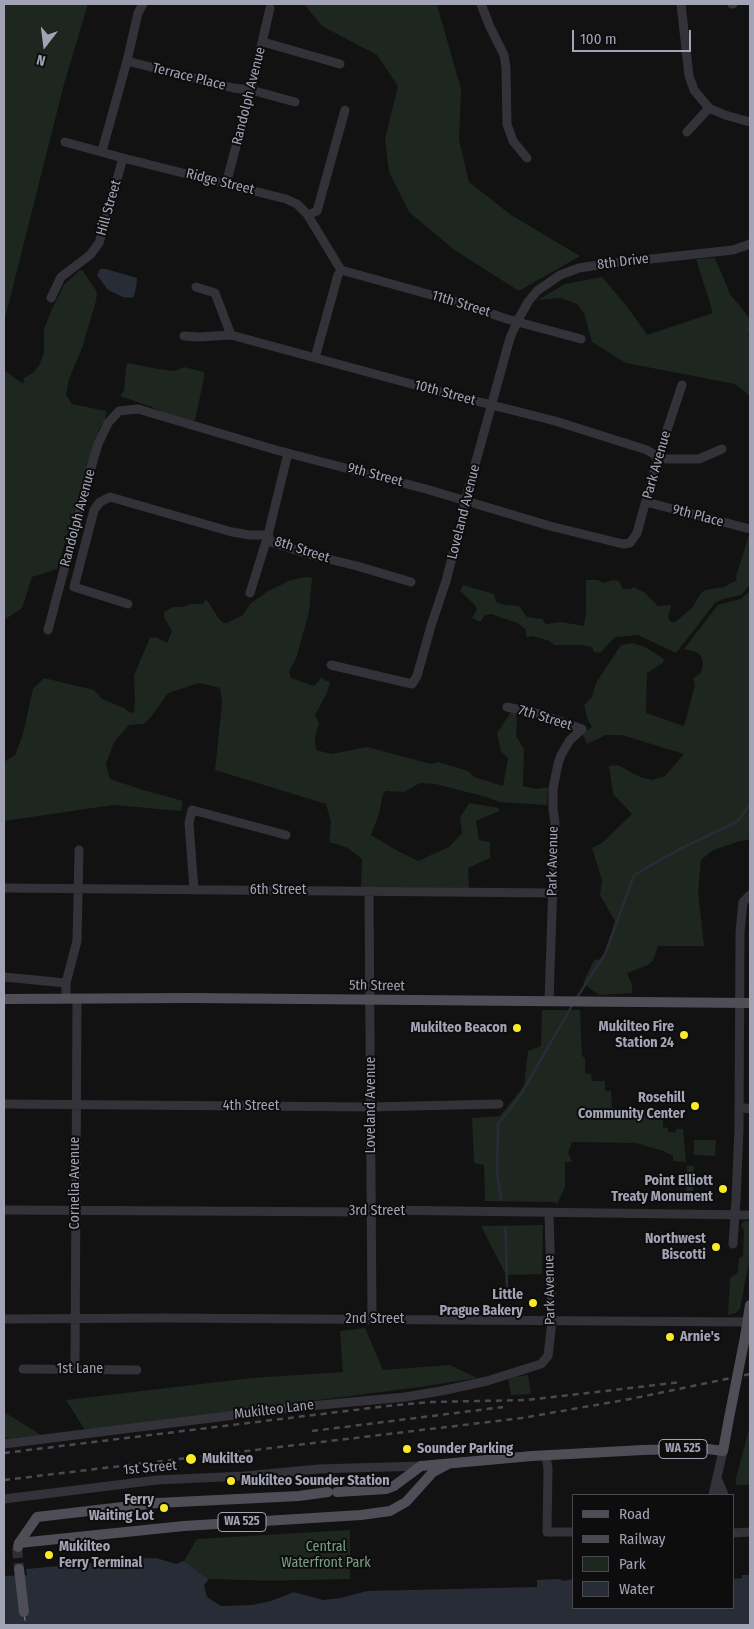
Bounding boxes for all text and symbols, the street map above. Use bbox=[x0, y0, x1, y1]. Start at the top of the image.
north arrow bbox=[20, 20, 70, 70]
scale bar bbox=[574, 20, 693, 52]
text: 100 m bbox=[580, 30, 617, 48]
street label: Randolph Avenue bbox=[229, 45, 269, 147]
text: N bbox=[35, 51, 47, 69]
street label: Terrace Place bbox=[151, 60, 227, 94]
street label: Ridge Street bbox=[184, 165, 256, 199]
street label: Hill Street bbox=[93, 178, 125, 238]
street label: 8th Drive bbox=[596, 251, 650, 273]
street label: 11th Street bbox=[430, 287, 492, 321]
street label: 10th Street bbox=[413, 377, 477, 409]
street label: Park Avenue bbox=[639, 429, 675, 501]
street label: 9th Street bbox=[346, 460, 404, 490]
street label: Loveland Avenue bbox=[444, 463, 484, 561]
street label: Randolph Avenue bbox=[57, 467, 99, 569]
street label: 9th Place bbox=[671, 501, 725, 531]
street label: 8th Street bbox=[272, 533, 332, 567]
street label: 7th Street bbox=[516, 702, 574, 734]
street label: Park Avenue bbox=[544, 826, 562, 896]
street label: 6th Street bbox=[250, 882, 306, 898]
street label: 5th Street bbox=[349, 977, 405, 995]
place label: Mukilteo Fire Station 24 bbox=[599, 1019, 674, 1052]
place label: Mukilteo Beacon bbox=[411, 1020, 507, 1036]
marker: Mukilteo Beacon bbox=[511, 1022, 523, 1034]
marker: Mukilteo Fire Station 24 bbox=[678, 1029, 690, 1041]
street label: Loveland Avenue bbox=[363, 1056, 379, 1154]
place label: Rosehill Community Center bbox=[578, 1090, 685, 1122]
street label: 4th Street bbox=[223, 1098, 279, 1114]
marker: Rosehill Community Center bbox=[689, 1100, 701, 1112]
street label: Cornelia Avenue bbox=[67, 1137, 83, 1229]
place label: Point Elliott Treaty Monument bbox=[611, 1173, 713, 1206]
marker: Point Elliott Treaty Monument bbox=[717, 1183, 729, 1195]
street label: 3rd Street bbox=[349, 1203, 405, 1219]
place label: Northwest Biscotti bbox=[645, 1231, 706, 1264]
marker: Northwest Biscotti bbox=[710, 1241, 722, 1253]
street label: Park Avenue bbox=[541, 1255, 559, 1325]
place label: Little Prague Bakery bbox=[439, 1287, 523, 1320]
marker: Little Prague Bakery bbox=[527, 1297, 539, 1309]
street label: 2nd Street bbox=[346, 1311, 404, 1327]
place label: Arnie's bbox=[680, 1329, 720, 1345]
marker: Arnie's bbox=[664, 1331, 676, 1343]
street label: 1st Lane bbox=[57, 1361, 103, 1377]
street label: Mukilteo Lane bbox=[233, 1397, 315, 1423]
road number: WA 525 bbox=[659, 1440, 707, 1458]
place label: Sounder Parking bbox=[417, 1441, 513, 1457]
marker: Sounder Parking bbox=[401, 1443, 413, 1455]
place label: Mukilteo bbox=[202, 1451, 253, 1467]
marker: Mukilteo bbox=[184, 1452, 198, 1466]
street label: 1st Street bbox=[123, 1457, 177, 1479]
place label: Mukilteo Sounder Station bbox=[241, 1473, 390, 1489]
marker: Mukilteo Sounder Station bbox=[225, 1475, 237, 1487]
place label: Ferry Waiting Lot bbox=[89, 1492, 154, 1524]
legend bbox=[572, 1494, 734, 1609]
marker: Ferry Waiting Lot bbox=[158, 1502, 170, 1514]
text: Road bbox=[619, 1505, 650, 1523]
road number: WA 525 bbox=[218, 1512, 266, 1531]
text: Railway bbox=[619, 1530, 666, 1548]
place label: Mukilteo Ferry Terminal bbox=[59, 1539, 142, 1571]
park label: Central Waterfront Park bbox=[281, 1539, 371, 1571]
marker: Mukilteo Ferry Terminal bbox=[43, 1549, 55, 1561]
text: Park bbox=[619, 1555, 646, 1573]
text: Water bbox=[619, 1580, 654, 1598]

